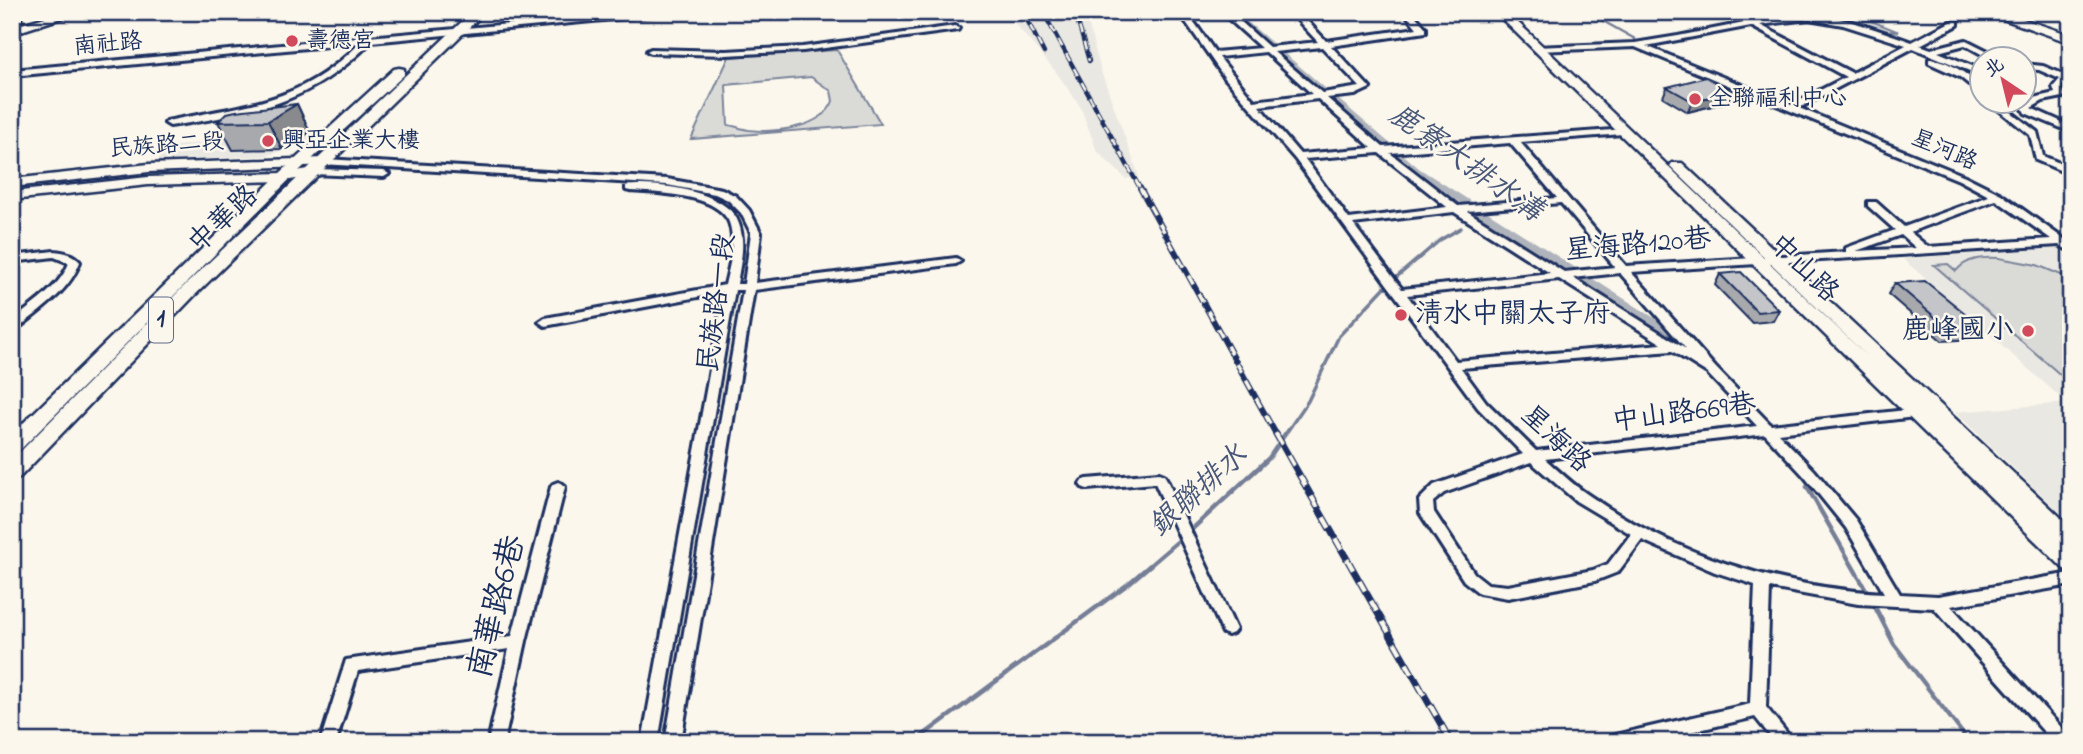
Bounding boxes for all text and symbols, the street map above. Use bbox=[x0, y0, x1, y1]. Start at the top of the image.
place label: 壽德宮 bbox=[306, 25, 375, 58]
street label: 南社路 bbox=[72, 26, 144, 64]
marker: 壽德宮 bbox=[284, 33, 300, 49]
north arrow bbox=[1968, 46, 2038, 116]
text: 北 bbox=[1979, 52, 2010, 85]
place label: 全聯福利中心 bbox=[1709, 83, 1847, 116]
marker: 全聯福利中心 bbox=[1687, 91, 1703, 107]
water label: 鹿寮大排水溝 bbox=[1379, 94, 1554, 235]
street label: 星河路 bbox=[1906, 122, 1982, 180]
place label: 興亞企業大樓 bbox=[282, 125, 420, 158]
street label: 民族路二段 bbox=[108, 126, 226, 166]
marker: 興亞企業大樓 bbox=[260, 133, 276, 149]
street label: 中華路 bbox=[179, 176, 269, 264]
street label: 星海路120巷 bbox=[1563, 219, 1714, 273]
street label: 中山路 bbox=[1759, 225, 1847, 313]
street label: 民族路一段 bbox=[689, 231, 747, 375]
place label: 清水中關太子府 bbox=[1415, 295, 1611, 336]
road number: 1 bbox=[149, 298, 173, 342]
marker: 清水中關太子府 bbox=[1393, 307, 1409, 323]
place label: 鹿峰國小 bbox=[1902, 311, 2014, 352]
marker: 鹿峰國小 bbox=[2020, 323, 2036, 339]
street label: 中山路669巷 bbox=[1610, 385, 1759, 443]
street label: 星海路 bbox=[1510, 396, 1600, 484]
water label: 銀聯排水 bbox=[1140, 435, 1259, 548]
street label: 南華路6巷 bbox=[457, 530, 539, 684]

